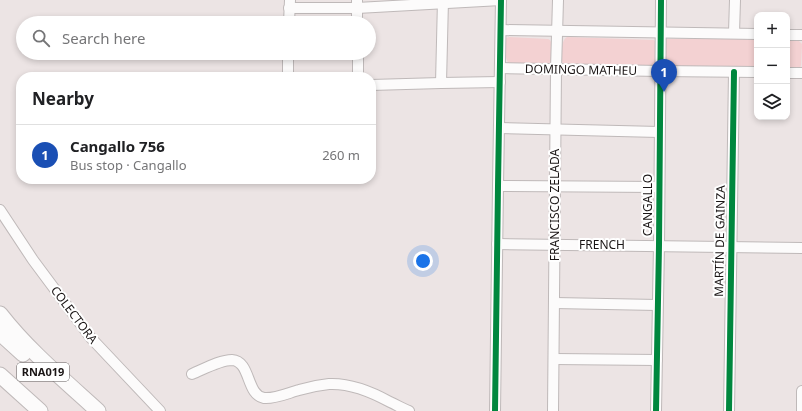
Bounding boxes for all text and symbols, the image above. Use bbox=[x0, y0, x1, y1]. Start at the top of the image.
map controls bbox=[754, 12, 790, 120]
button: + bbox=[754, 12, 790, 48]
search box bbox=[16, 16, 376, 60]
icon: search bbox=[30, 27, 52, 49]
text: Search here bbox=[62, 28, 145, 48]
button: − bbox=[754, 48, 790, 84]
pin: 1 bbox=[651, 59, 677, 92]
street label: DOMINGO MATHEU bbox=[525, 60, 637, 79]
button: layers bbox=[754, 84, 790, 120]
text: Nearby bbox=[32, 87, 94, 110]
text: Cangallo 756 bbox=[70, 136, 165, 156]
text: 1 bbox=[41, 146, 49, 164]
text: 260 m bbox=[322, 146, 360, 164]
street label: FRANCISCO ZELADA bbox=[546, 149, 563, 261]
text: Bus stop · Cangallo bbox=[70, 156, 187, 174]
street label: CANGALLO bbox=[639, 174, 656, 236]
street label: MARTÍN DE GAINZA bbox=[710, 185, 729, 297]
street label: FRENCH bbox=[579, 236, 625, 253]
your location bbox=[413, 251, 433, 271]
street label: COLECTORA bbox=[47, 282, 102, 347]
road number: RNA019 bbox=[17, 363, 69, 381]

